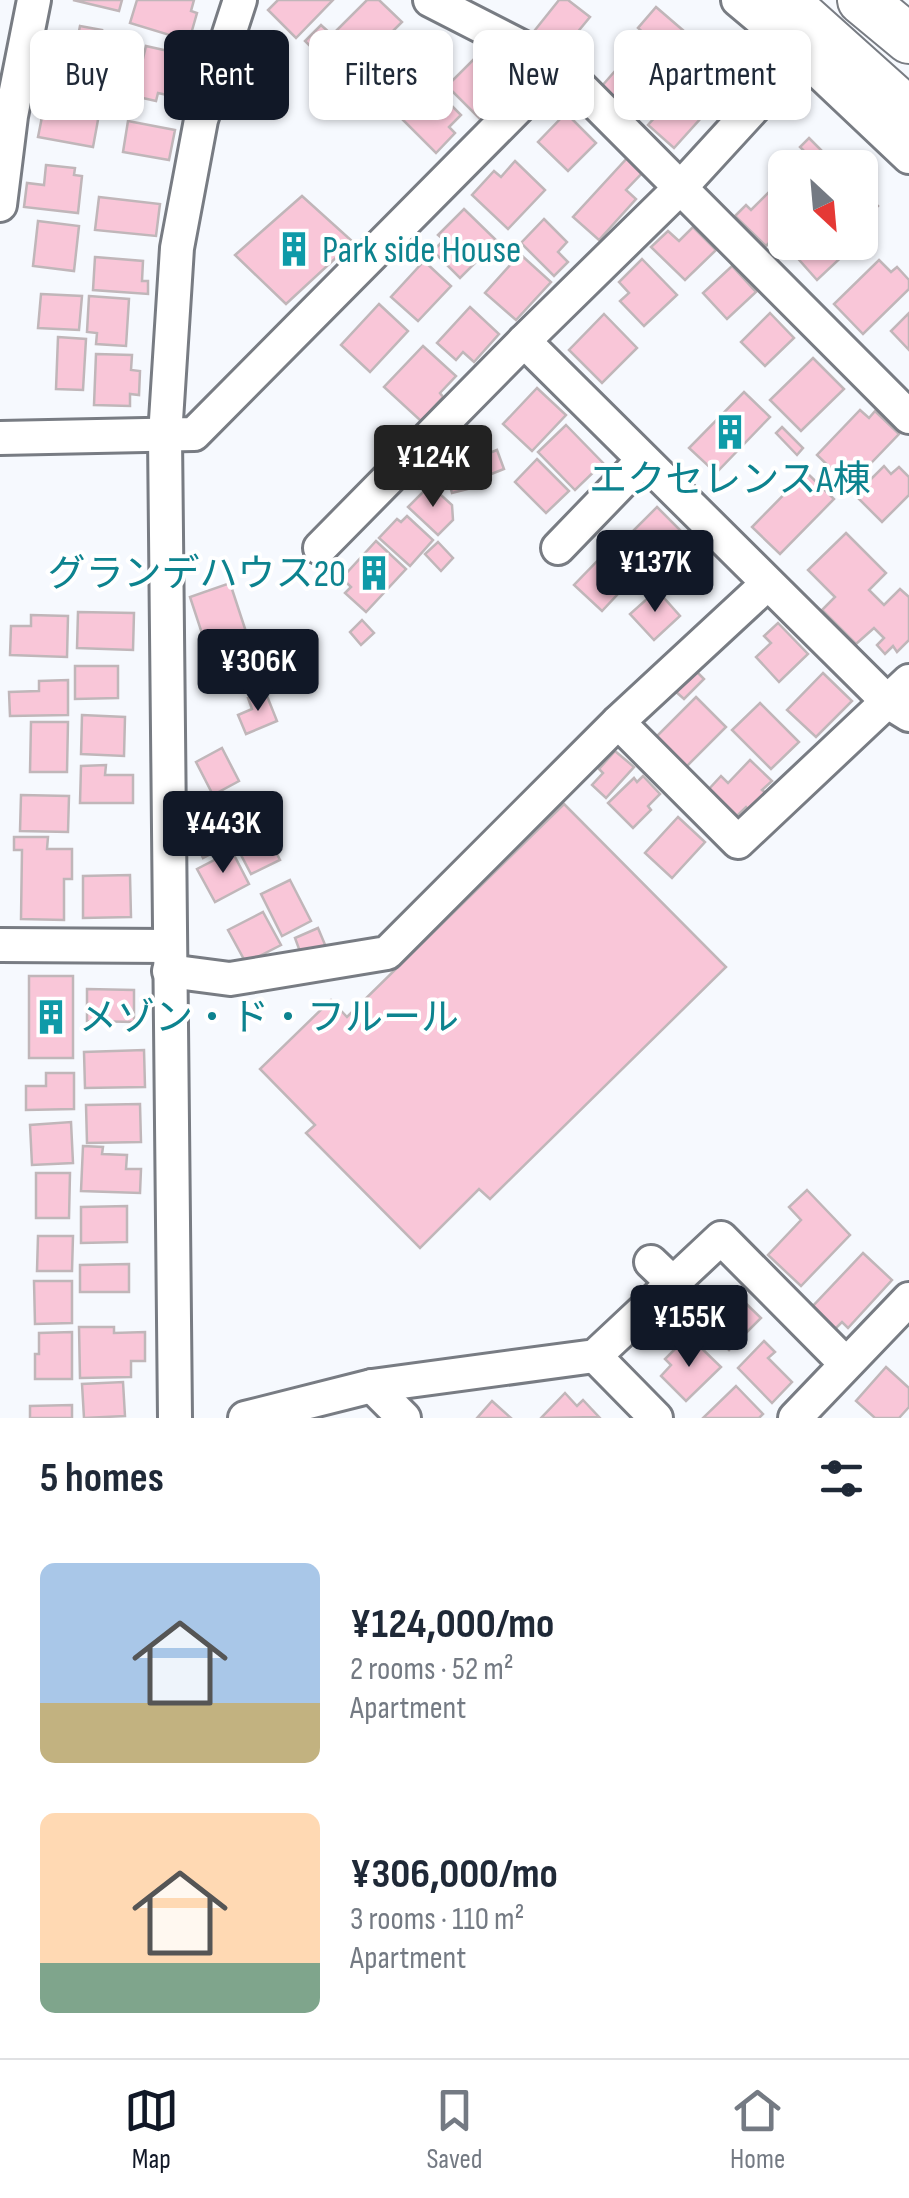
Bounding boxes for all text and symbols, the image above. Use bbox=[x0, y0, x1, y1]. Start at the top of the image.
chip: Buy bbox=[30, 30, 144, 120]
chip: Rent bbox=[164, 30, 289, 120]
chip: Filters bbox=[309, 30, 453, 120]
chip: New bbox=[473, 30, 594, 120]
chip: Apartment bbox=[614, 30, 811, 120]
north arrow bbox=[768, 150, 878, 260]
map controls bbox=[768, 150, 878, 260]
place label: Park side House bbox=[322, 228, 521, 273]
building icon: Park side House bbox=[275, 230, 313, 268]
building icon: エクセレンスA棟 bbox=[711, 413, 749, 451]
pin: ¥124K bbox=[363, 425, 503, 510]
text: ¥124K bbox=[396, 438, 470, 477]
place label: エクセレンスA棟 bbox=[589, 458, 871, 503]
pin: ¥137K bbox=[585, 530, 725, 615]
text: ¥137K bbox=[618, 543, 692, 582]
place label: グランデハウス20 bbox=[47, 552, 346, 597]
building icon: グランデハウス20 bbox=[355, 554, 393, 592]
pin: ¥306K bbox=[188, 629, 328, 714]
text: ¥306K bbox=[220, 642, 296, 681]
pin: ¥443K bbox=[153, 791, 293, 876]
text: ¥443K bbox=[185, 804, 261, 843]
place label: メゾン・ド・フルール bbox=[79, 996, 459, 1041]
building icon: メゾン・ド・フルール bbox=[32, 998, 70, 1036]
pin: ¥155K bbox=[619, 1285, 759, 1370]
text: ¥155K bbox=[653, 1298, 725, 1337]
icon: filters bbox=[814, 1451, 869, 1506]
text: 5 homes bbox=[40, 1453, 164, 1504]
text: ¥124,000/mo bbox=[350, 1599, 554, 1650]
icon: home bbox=[120, 1603, 240, 1723]
text: 2 rooms · 52 m² bbox=[350, 1650, 514, 1689]
text: Apartment bbox=[350, 1689, 466, 1728]
text: ¥306,000/mo bbox=[350, 1849, 558, 1900]
icon: home bbox=[120, 1853, 240, 1973]
text: 3 rooms · 110 m² bbox=[350, 1900, 525, 1939]
text: Apartment bbox=[350, 1939, 466, 1978]
tab: Map bbox=[124, 2083, 179, 2176]
tab: Saved bbox=[426, 2083, 483, 2176]
tab: Home bbox=[730, 2083, 785, 2176]

